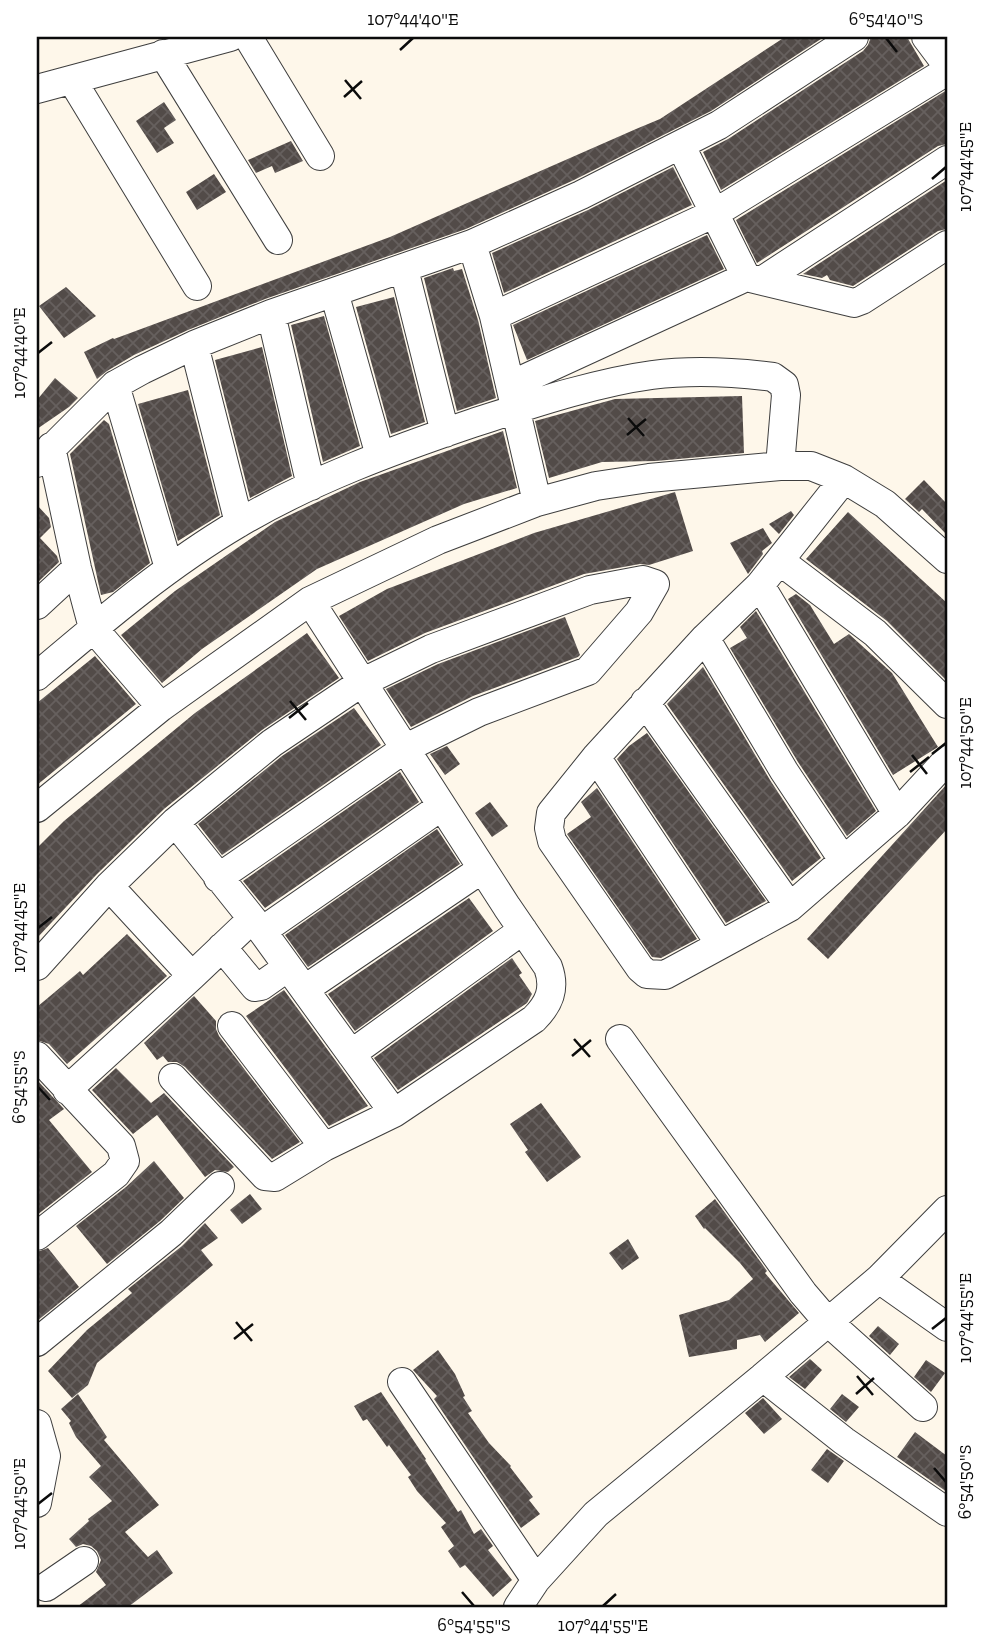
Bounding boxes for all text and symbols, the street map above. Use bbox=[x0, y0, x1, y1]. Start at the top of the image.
text: 107°44'40"E bbox=[367, 8, 459, 30]
text: 6°54'40"S bbox=[849, 8, 923, 30]
text: 107°44'45"E bbox=[954, 122, 976, 212]
text: 107°44'40"E bbox=[8, 307, 30, 399]
text: 107°44'50"E bbox=[954, 697, 976, 789]
text: 107°44'45"E bbox=[8, 883, 30, 973]
text: 6°54'55"S bbox=[8, 1050, 30, 1124]
text: 107°44'55"E bbox=[954, 1273, 976, 1363]
text: 6°54'50"S bbox=[954, 1445, 976, 1519]
text: 107°44'50"E bbox=[8, 1458, 30, 1550]
text: 6°54'55"S bbox=[437, 1614, 511, 1636]
text: 107°44'55"E bbox=[558, 1614, 648, 1636]

